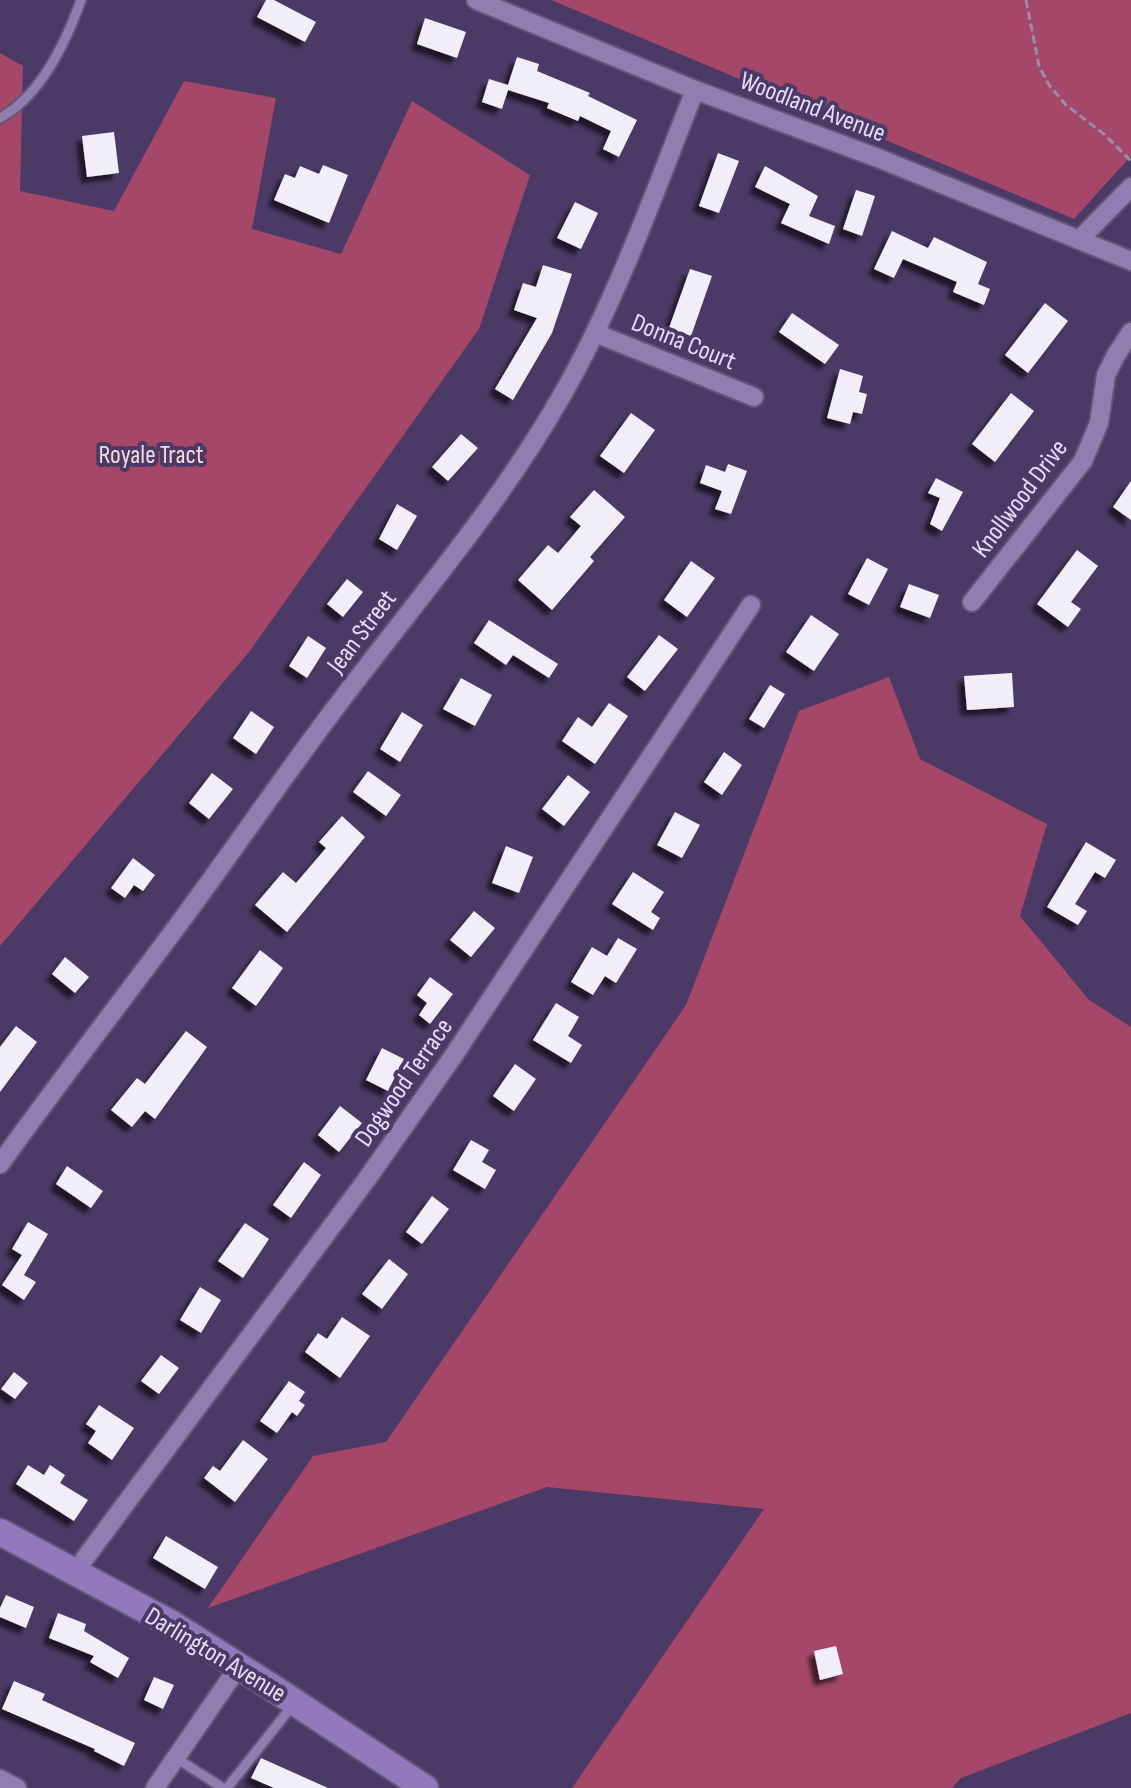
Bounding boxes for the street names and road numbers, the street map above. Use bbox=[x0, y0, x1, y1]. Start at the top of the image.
street label: Woodland Avenue bbox=[735, 65, 890, 149]
street label: Donna Court bbox=[627, 307, 740, 377]
street label: Knollwood Drive bbox=[966, 434, 1075, 564]
street label: Jean Street bbox=[320, 584, 403, 680]
street label: Dogwood Terrace bbox=[349, 1013, 460, 1153]
street label: Darlington Avenue bbox=[139, 1601, 291, 1710]

